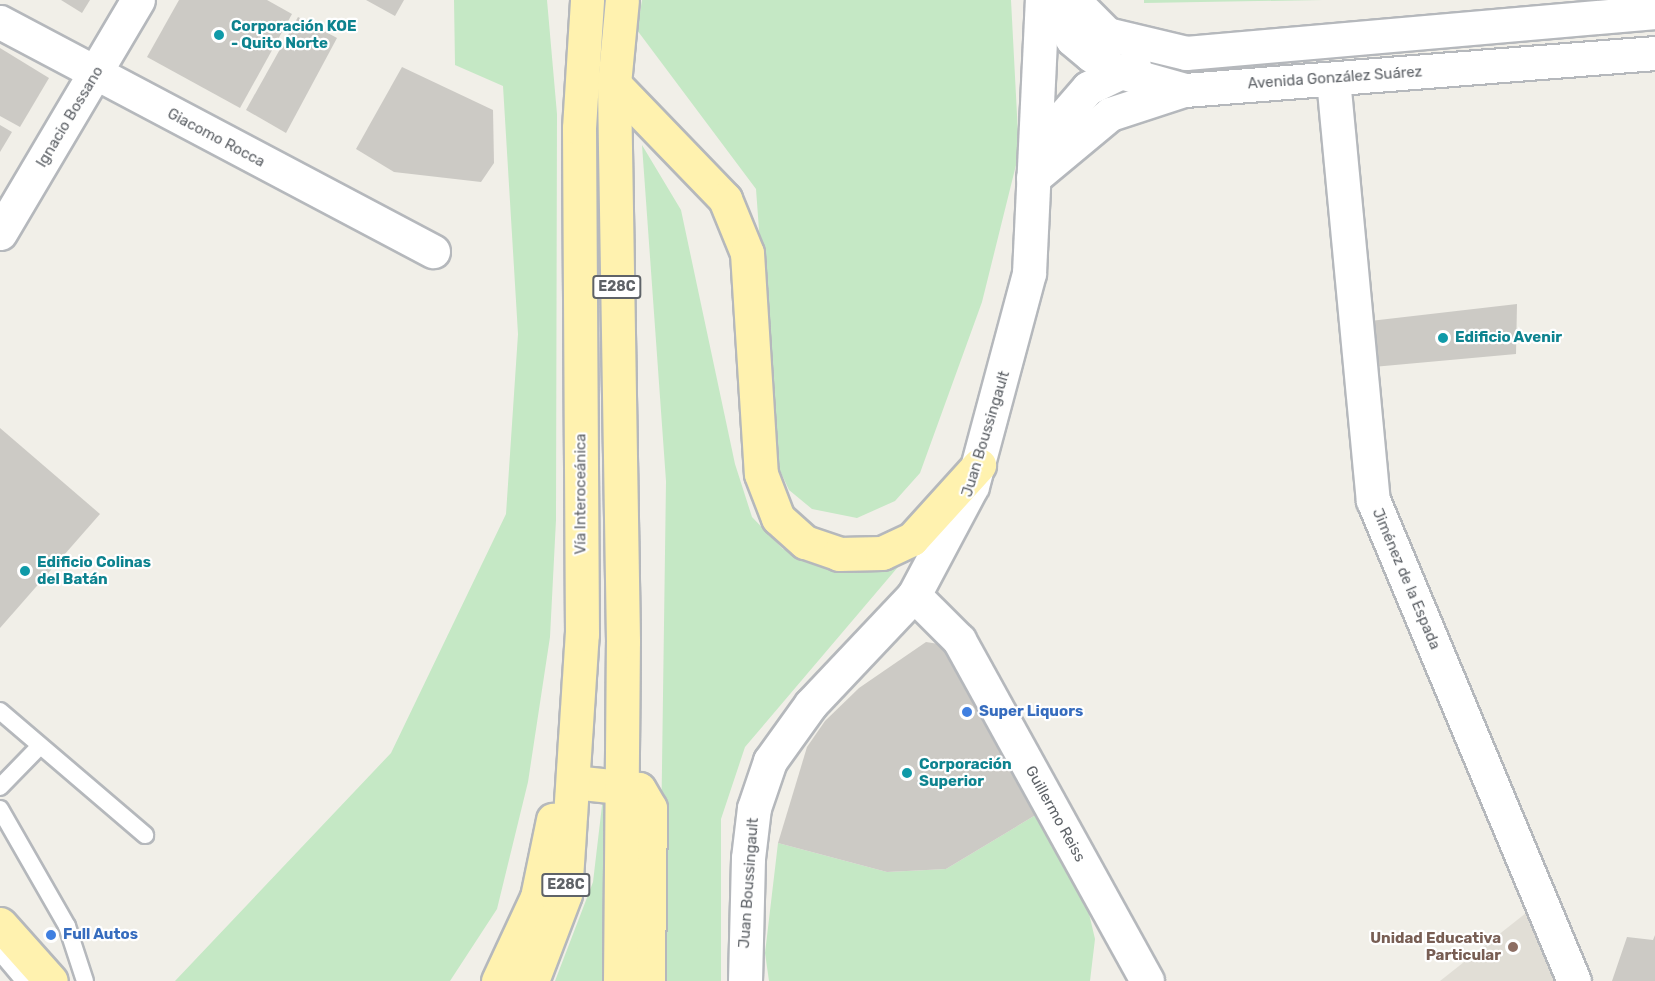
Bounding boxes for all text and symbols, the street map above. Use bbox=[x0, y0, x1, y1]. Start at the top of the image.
place label: Corporación KOE - Quito Norte bbox=[231, 17, 356, 52]
marker: Corporación KOE - Quito Norte bbox=[212, 28, 226, 42]
street label: Ignacio Bossano bbox=[33, 63, 107, 171]
street label: Avenida González Suárez bbox=[1247, 63, 1423, 93]
street label: Giacomo Rocca bbox=[164, 105, 268, 171]
road number: E28C bbox=[592, 276, 642, 298]
place label: Edificio Avenir bbox=[1455, 329, 1562, 347]
marker: Edificio Avenir bbox=[1436, 331, 1450, 345]
street label: Juan Boussingault bbox=[958, 369, 1014, 499]
street label: Vía Interoceánica bbox=[572, 433, 590, 555]
street label: Jiménez de la Espada bbox=[1368, 506, 1444, 652]
place label: Edificio Colinas del Batán bbox=[37, 553, 151, 588]
marker: Edificio Colinas del Batán bbox=[18, 564, 32, 578]
place label: Super Liquors bbox=[979, 703, 1084, 721]
marker: Super Liquors bbox=[960, 705, 974, 719]
place label: Corporación Superior bbox=[919, 755, 1012, 790]
street label: Guillermo Reiss bbox=[1021, 763, 1089, 865]
marker: Corporación Superior bbox=[900, 766, 914, 780]
street label: Juan Boussingault bbox=[735, 817, 763, 949]
road number: E28C bbox=[540, 874, 592, 896]
place label: Full Autos bbox=[63, 926, 138, 944]
marker: Full Autos bbox=[44, 928, 58, 942]
place label: Unidad Educativa Particular bbox=[1370, 929, 1501, 964]
marker: Unidad Educativa Particular bbox=[1506, 940, 1520, 954]

